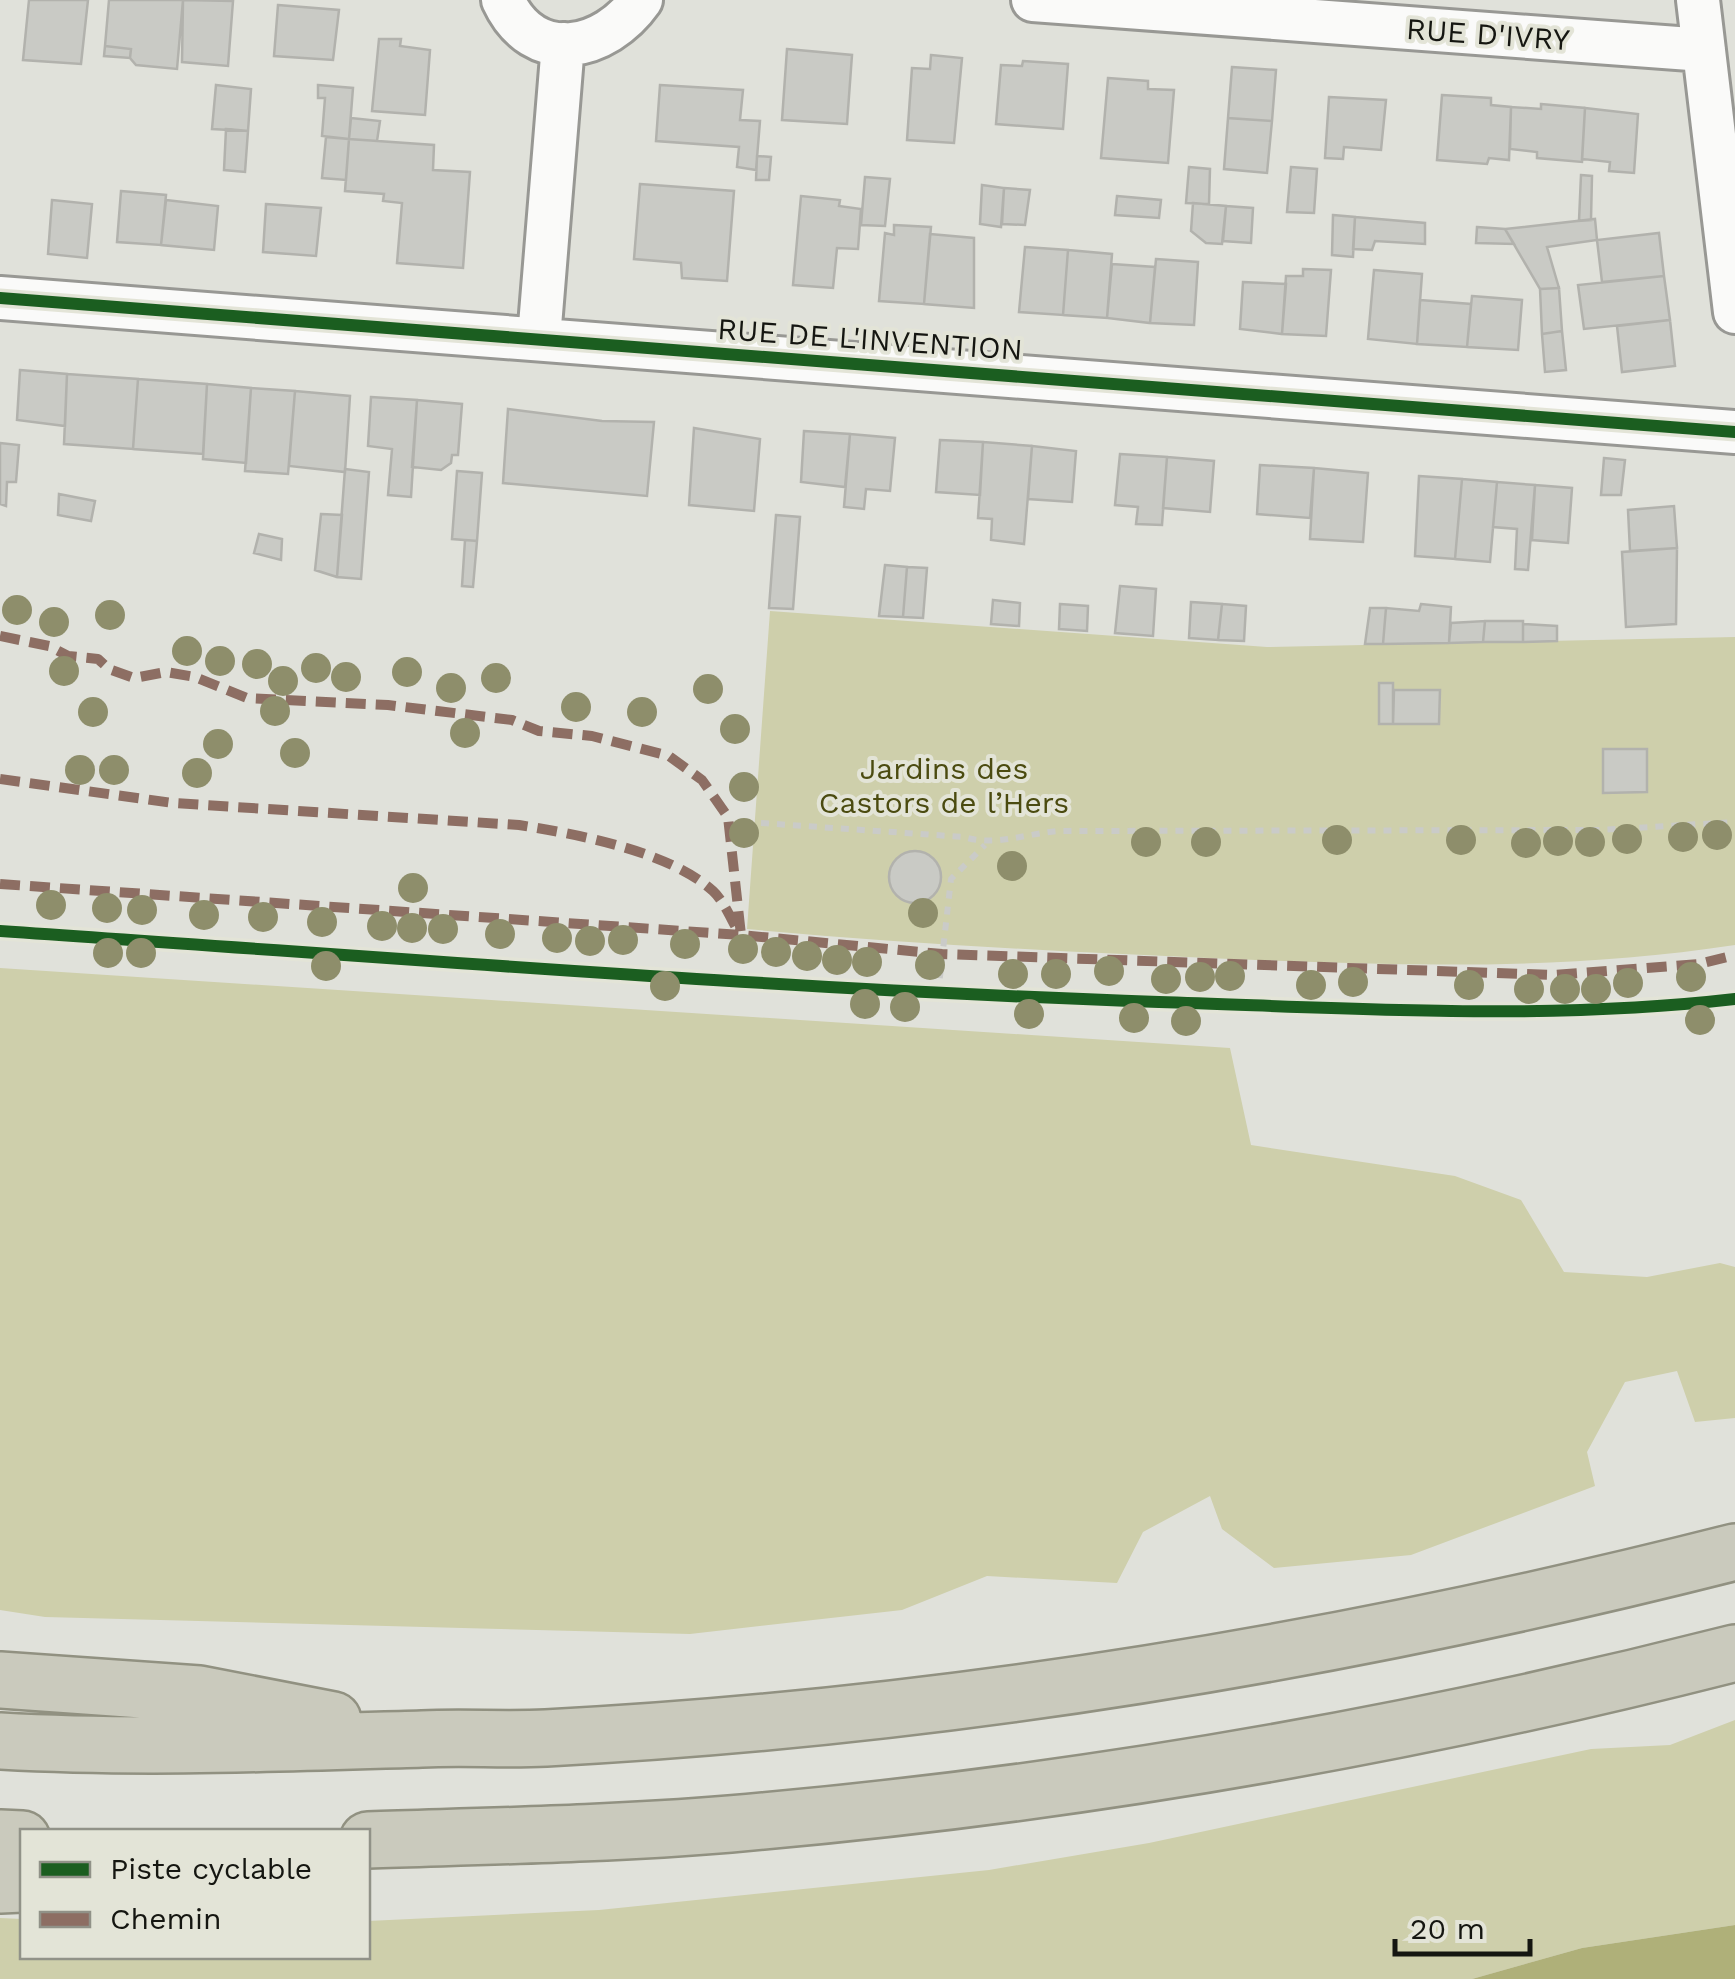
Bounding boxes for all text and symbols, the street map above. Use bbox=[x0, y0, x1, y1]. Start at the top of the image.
street label: RUE D'IVRY bbox=[1405, 11, 1571, 57]
street label: RUE DE L'INVENTION bbox=[716, 311, 1024, 367]
park label: Jardins des Castors de l’Hers bbox=[819, 751, 1069, 820]
legend bbox=[20, 1829, 370, 1959]
text: Piste cyclable bbox=[110, 1851, 312, 1886]
scale bar bbox=[1395, 1894, 1530, 1956]
text: Chemin bbox=[110, 1901, 222, 1936]
text: 20 m bbox=[1410, 1911, 1485, 1946]

